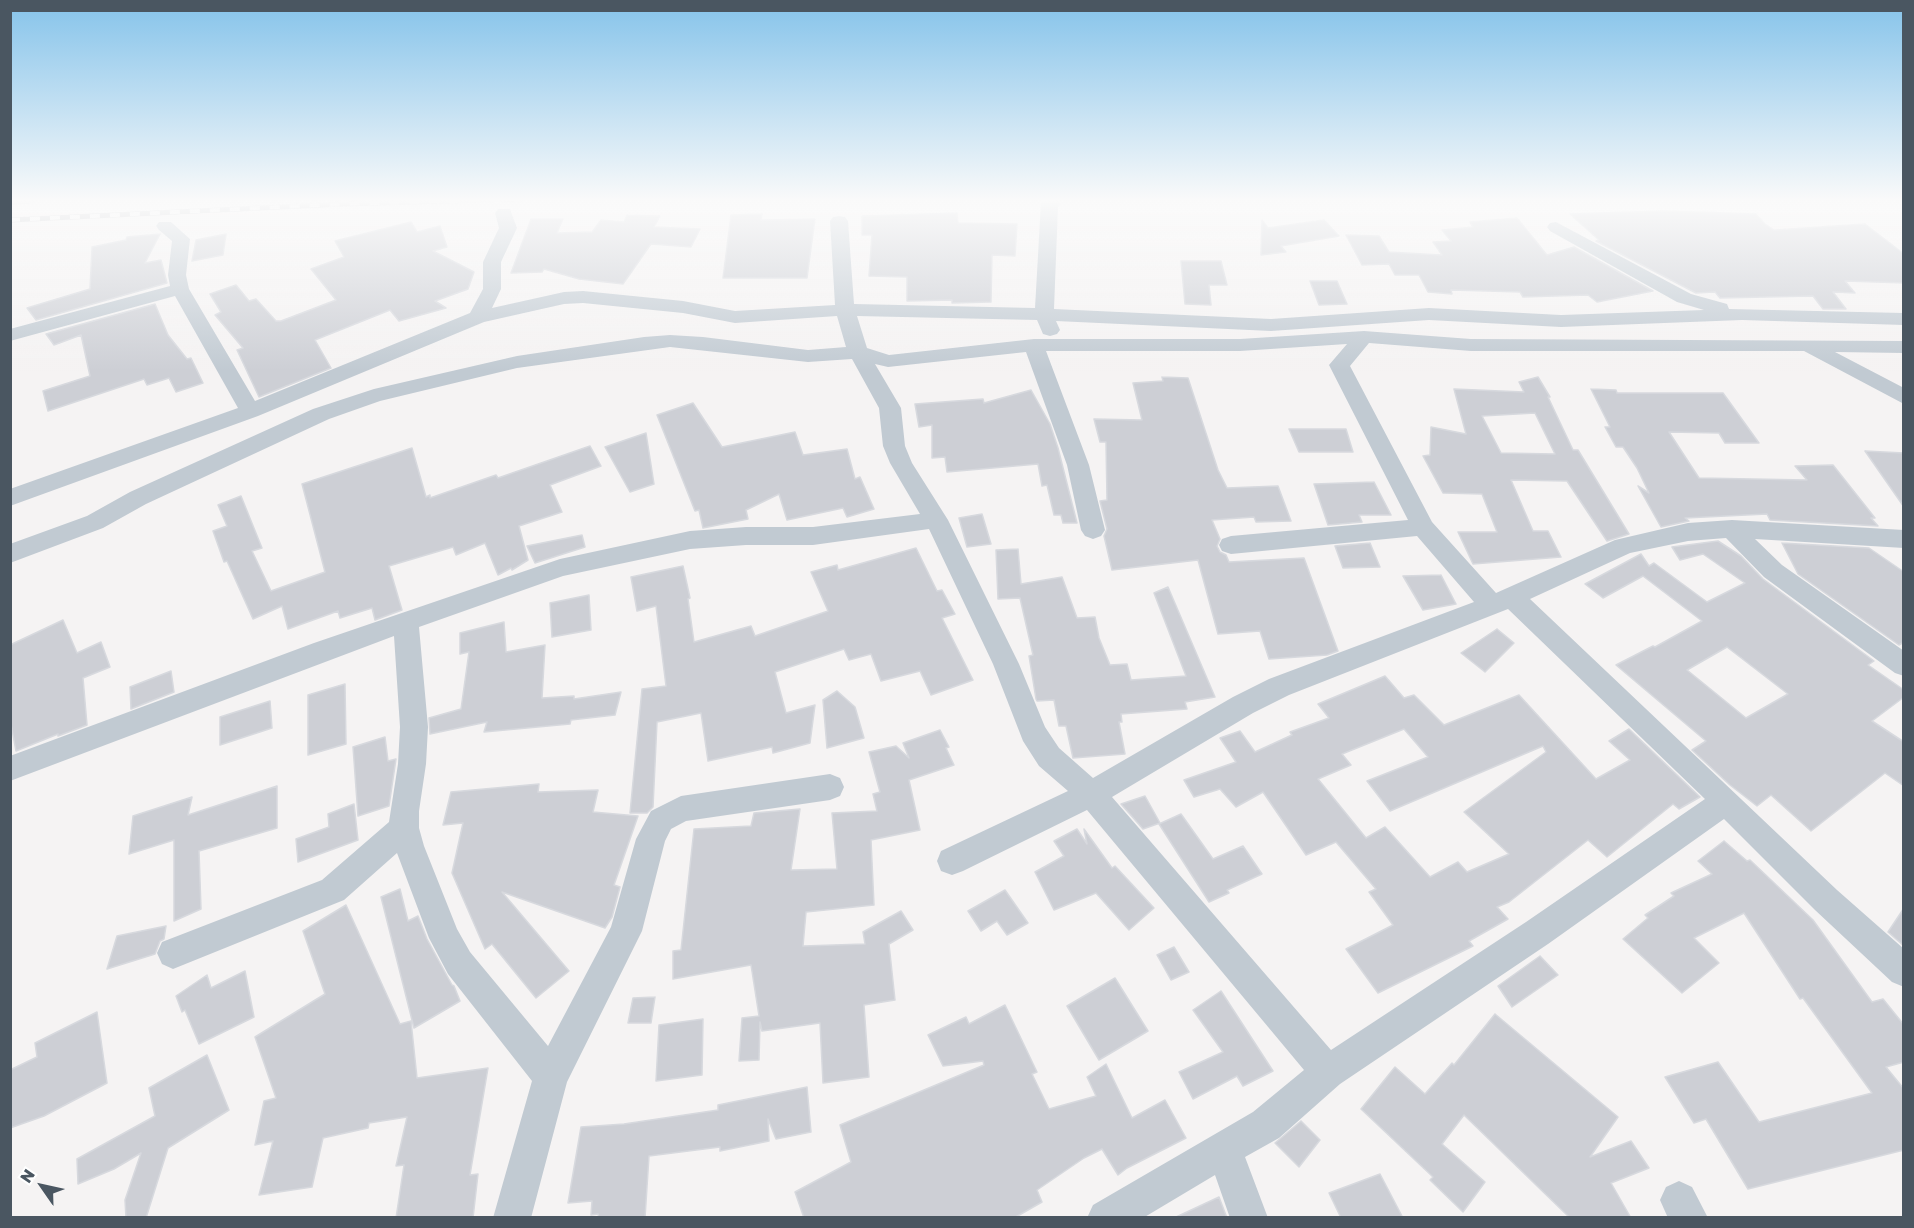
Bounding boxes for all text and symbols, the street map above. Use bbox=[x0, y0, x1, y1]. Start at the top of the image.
north arrow bbox=[12, 1156, 72, 1216]
text: N bbox=[15, 1165, 39, 1187]

